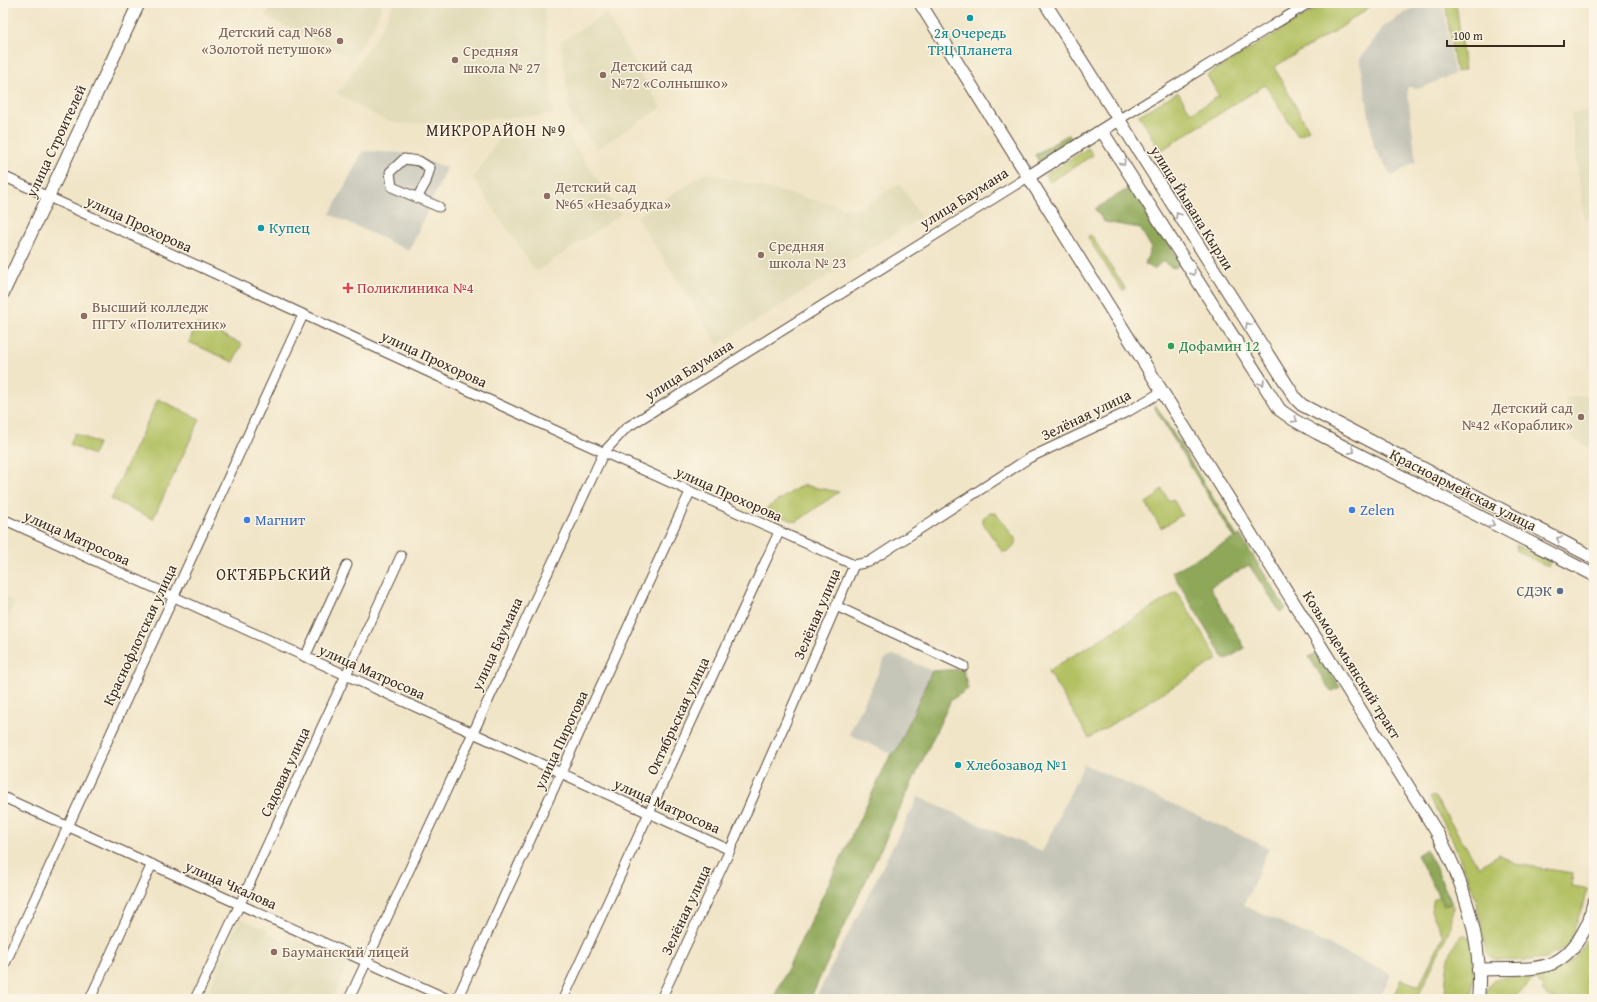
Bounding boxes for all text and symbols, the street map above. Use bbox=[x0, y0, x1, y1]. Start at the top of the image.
marker: 2я Очередь ТРЦ Планета bbox=[965, 13, 975, 23]
place label: Детский сад №68 «Золотой петушок» bbox=[201, 21, 332, 59]
place label: 2я Очередь ТРЦ Планета bbox=[928, 22, 1013, 60]
scale bar bbox=[1447, 22, 1564, 48]
text: 100 m bbox=[1453, 27, 1483, 44]
marker: Детский сад №68 «Золотой петушок» bbox=[335, 36, 345, 46]
place label: Средняя школа № 27 bbox=[463, 40, 540, 78]
marker: Средняя школа № 27 bbox=[450, 55, 460, 65]
place label: Детский сад №72 «Солнышко» bbox=[610, 55, 728, 93]
marker: Детский сад №72 «Солнышко» bbox=[598, 70, 608, 80]
street label: улица Строителей bbox=[20, 81, 91, 202]
district label: МИКРОРАЙОН №9 bbox=[426, 118, 566, 142]
street label: улица Йывана Кырли bbox=[1145, 141, 1239, 274]
one-way arrow bbox=[1118, 159, 1126, 166]
street label: улица Баумана bbox=[915, 162, 1013, 234]
place label: Детский сад №65 «Незабудка» bbox=[554, 176, 671, 214]
street label: улица Прохорова bbox=[82, 189, 196, 258]
marker: Детский сад №65 «Незабудка» bbox=[542, 191, 552, 201]
one-way arrow bbox=[1176, 212, 1183, 219]
place label: Купец bbox=[269, 217, 310, 238]
marker: Купец bbox=[256, 223, 266, 233]
place label: Средняя школа № 23 bbox=[769, 235, 846, 273]
marker: Средняя школа № 23 bbox=[756, 250, 766, 260]
one-way arrow bbox=[1188, 269, 1196, 276]
place label: Поликлиника №4 bbox=[357, 277, 474, 298]
marker: Поликлиника №4 bbox=[342, 282, 354, 294]
place label: Высший колледж ПГТУ «Политехник» bbox=[92, 296, 227, 334]
marker: Высший колледж ПГТУ «Политехник» bbox=[79, 311, 89, 321]
one-way arrow bbox=[1245, 322, 1252, 329]
street label: улица Прохорова bbox=[377, 324, 491, 393]
street label: улица Баумана bbox=[640, 334, 738, 406]
place label: Дофамин 12 bbox=[1178, 335, 1260, 356]
marker: Дофамин 12 bbox=[1166, 341, 1176, 351]
one-way arrow bbox=[1257, 379, 1264, 386]
street label: Зелёная улица bbox=[1037, 383, 1135, 445]
place label: Детский сад №42 «Кораблик» bbox=[1461, 397, 1573, 435]
marker: Детский сад №42 «Кораблик» bbox=[1576, 412, 1586, 422]
one-way arrow bbox=[1291, 416, 1298, 423]
street label: Красноармейская улица bbox=[1386, 443, 1541, 536]
one-way arrow bbox=[1347, 446, 1355, 454]
street label: улица Прохорова bbox=[672, 460, 787, 527]
place label: Zelen bbox=[1360, 499, 1395, 520]
street label: улица Матросова bbox=[20, 504, 135, 571]
marker: Zelen bbox=[1347, 505, 1357, 515]
place label: Магнит bbox=[255, 509, 306, 530]
marker: Магнит bbox=[242, 515, 252, 525]
one-way arrow bbox=[1488, 519, 1495, 526]
one-way arrow bbox=[1556, 537, 1564, 544]
street label: Краснофлотская улица bbox=[98, 560, 182, 709]
district label: ОКТЯБРЬСКИЙ bbox=[216, 562, 332, 586]
street label: Зелёная улица bbox=[788, 564, 846, 663]
place label: СДЭК bbox=[1516, 580, 1553, 601]
marker: СДЭК bbox=[1555, 586, 1565, 596]
street label: Козьмодемьянский тракт bbox=[1298, 587, 1407, 744]
street label: улица Баумана bbox=[465, 593, 528, 695]
street label: улица Матросова bbox=[315, 638, 430, 705]
street label: Октябрьская улица bbox=[641, 653, 714, 778]
street label: улица Пирогова bbox=[528, 686, 593, 793]
street label: Садовая улица bbox=[255, 723, 315, 820]
place label: Хлебозавод №1 bbox=[966, 754, 1067, 775]
marker: Хлебозавод №1 bbox=[953, 760, 963, 770]
street label: улица Матросова bbox=[610, 772, 725, 839]
street label: улица Чкалова bbox=[181, 855, 281, 914]
street label: Зелёная улица bbox=[655, 860, 716, 958]
place label: Бауманский лицей bbox=[282, 941, 409, 962]
marker: Бауманский лицей bbox=[269, 947, 279, 957]

